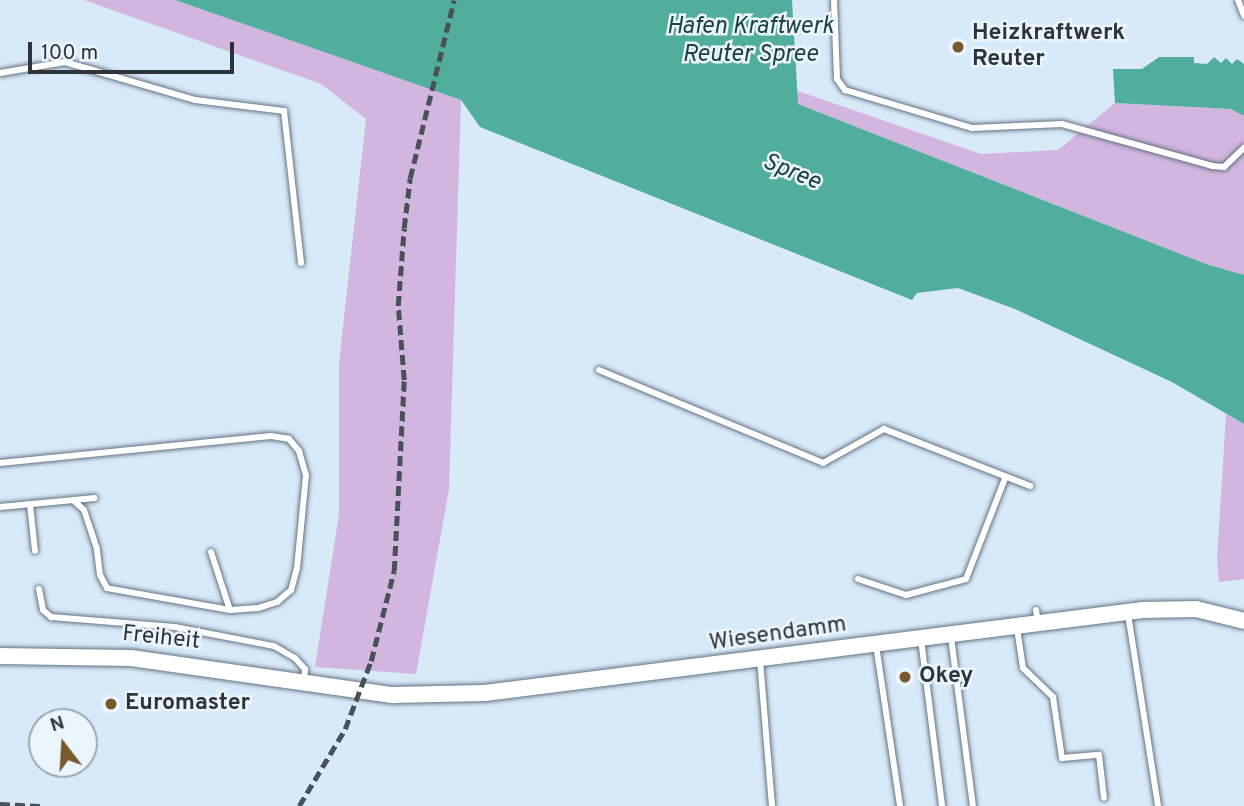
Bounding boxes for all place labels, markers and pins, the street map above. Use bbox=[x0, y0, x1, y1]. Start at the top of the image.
place label: Heizkraftwerk Reuter bbox=[972, 20, 1125, 74]
marker: Heizkraftwerk Reuter bbox=[950, 39, 966, 55]
place label: Okey bbox=[919, 663, 973, 691]
marker: Okey bbox=[897, 669, 913, 685]
place label: Euromaster bbox=[125, 690, 250, 718]
marker: Euromaster bbox=[103, 696, 119, 712]

